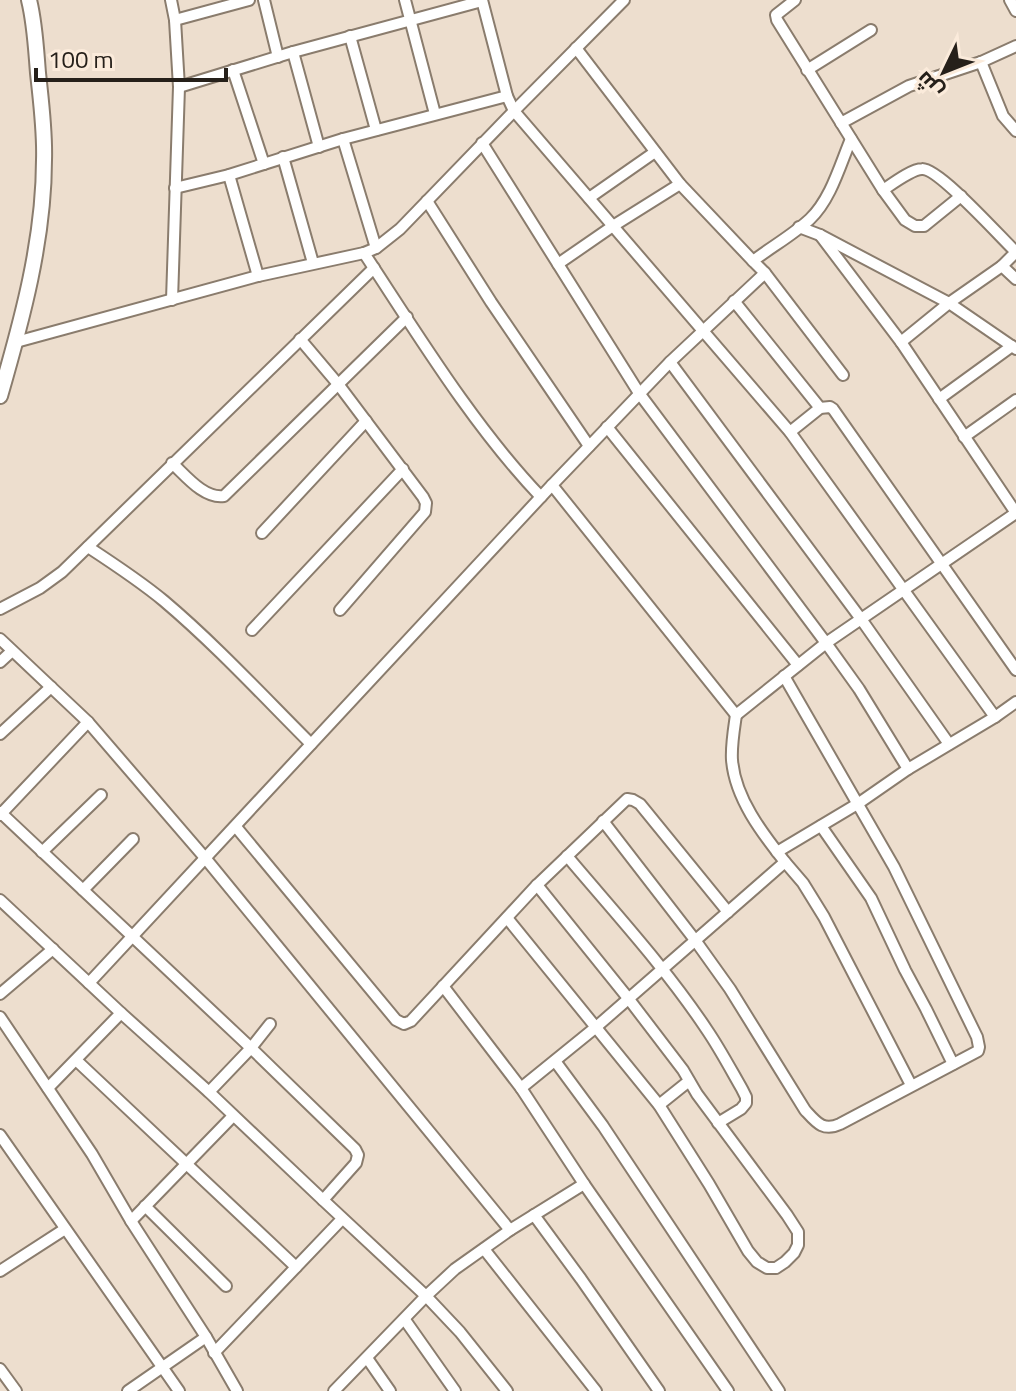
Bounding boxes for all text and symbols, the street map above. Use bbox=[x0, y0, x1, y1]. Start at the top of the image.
scale bar bbox=[36, 32, 226, 82]
north arrow bbox=[904, 32, 984, 112]
text: 100 m bbox=[48, 41, 114, 77]
text: ش bbox=[907, 64, 951, 108]

